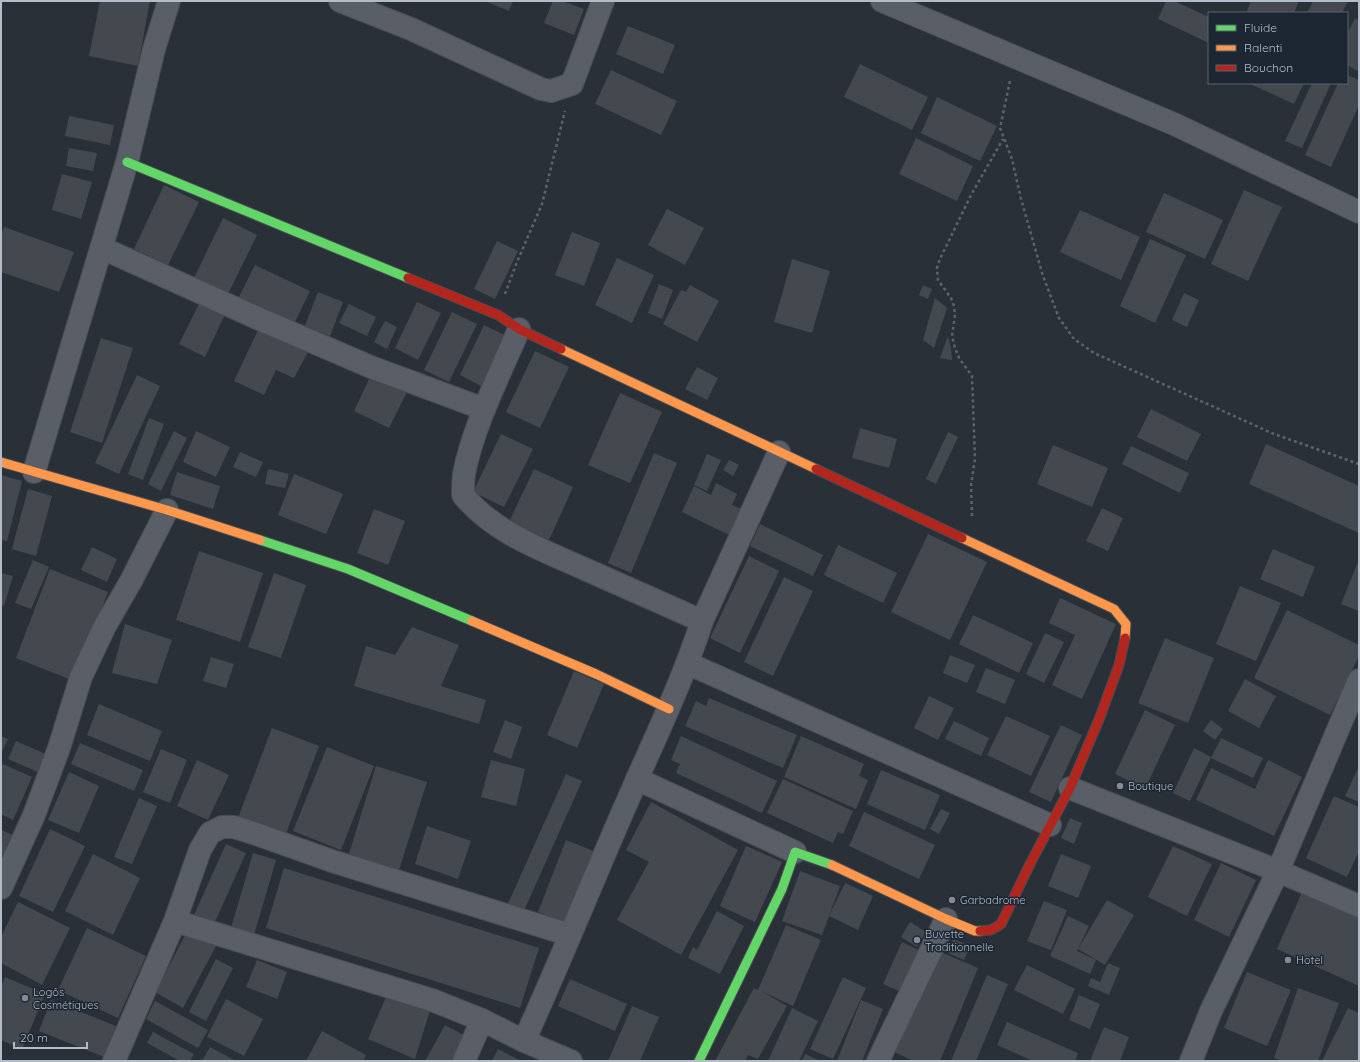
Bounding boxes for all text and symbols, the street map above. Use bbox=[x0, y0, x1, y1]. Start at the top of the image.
legend bbox=[1208, 12, 1348, 84]
text: Fluide bbox=[1244, 20, 1277, 35]
text: Ralenti bbox=[1244, 40, 1282, 55]
text: Bouchon bbox=[1244, 60, 1293, 75]
place label: Boutique bbox=[1128, 779, 1173, 793]
marker: Boutique bbox=[1115, 781, 1125, 791]
place label: Garbadrome bbox=[960, 893, 1026, 907]
marker: Garbadrome bbox=[947, 895, 957, 905]
place label: Buvette Traditionnelle bbox=[925, 927, 994, 954]
marker: Buvette Traditionnelle bbox=[912, 935, 922, 945]
place label: Hotel bbox=[1296, 953, 1323, 967]
marker: Hotel bbox=[1283, 955, 1293, 965]
place label: Logôs Cosmétiques bbox=[33, 985, 99, 1012]
marker: Logôs Cosmétiques bbox=[20, 993, 30, 1003]
scale bar bbox=[14, 1024, 87, 1050]
text: 20 m bbox=[20, 1030, 48, 1045]

